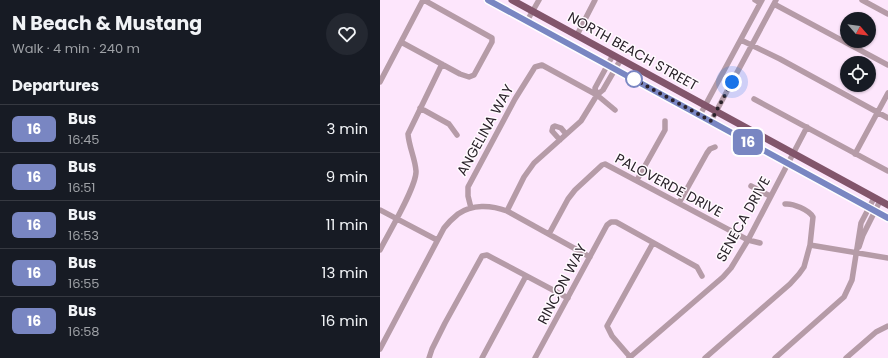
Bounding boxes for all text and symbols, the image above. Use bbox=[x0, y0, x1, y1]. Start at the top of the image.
street label: NORTH BEACH STREET bbox=[564, 7, 702, 95]
text: N Beach & Mustang bbox=[12, 10, 202, 37]
north arrow bbox=[840, 12, 876, 48]
map controls bbox=[840, 12, 876, 92]
button: heart bbox=[326, 13, 368, 55]
text: Walk · 4 min · 240 m bbox=[12, 39, 140, 58]
button: locate bbox=[840, 56, 876, 92]
unlabelled marker bbox=[625, 70, 643, 88]
your location bbox=[722, 72, 742, 92]
text: Departures bbox=[12, 75, 99, 96]
street label: ANGELINA WAY bbox=[452, 81, 518, 179]
text: Bus bbox=[68, 108, 96, 129]
text: 3 min bbox=[326, 118, 368, 139]
text: 16 bbox=[27, 119, 41, 139]
line badge: 16 bbox=[730, 129, 766, 155]
text: 16:45 bbox=[68, 130, 100, 149]
text: 16 bbox=[741, 132, 755, 152]
street label: PALOVERDE DRIVE bbox=[612, 148, 726, 222]
text: Bus bbox=[68, 156, 96, 177]
text: 9 min bbox=[326, 166, 368, 187]
text: 16 bbox=[27, 167, 41, 187]
street label: SENECA DRIVE bbox=[711, 173, 775, 265]
text: 16:51 bbox=[68, 178, 96, 197]
text: Bus bbox=[68, 204, 96, 225]
text: 11 min bbox=[326, 214, 368, 235]
text: 16 bbox=[27, 215, 41, 235]
text: 16:53 bbox=[68, 226, 99, 245]
street label: RINCON WAY bbox=[532, 240, 592, 328]
text: Bus bbox=[68, 252, 96, 273]
text: 13 min bbox=[322, 262, 368, 283]
text: 16 bbox=[27, 263, 41, 283]
text: 16:55 bbox=[68, 274, 100, 293]
text: Bus bbox=[68, 300, 96, 321]
text: 16 min bbox=[321, 310, 368, 331]
text: 16 bbox=[27, 311, 41, 331]
text: 16:58 bbox=[68, 322, 100, 341]

